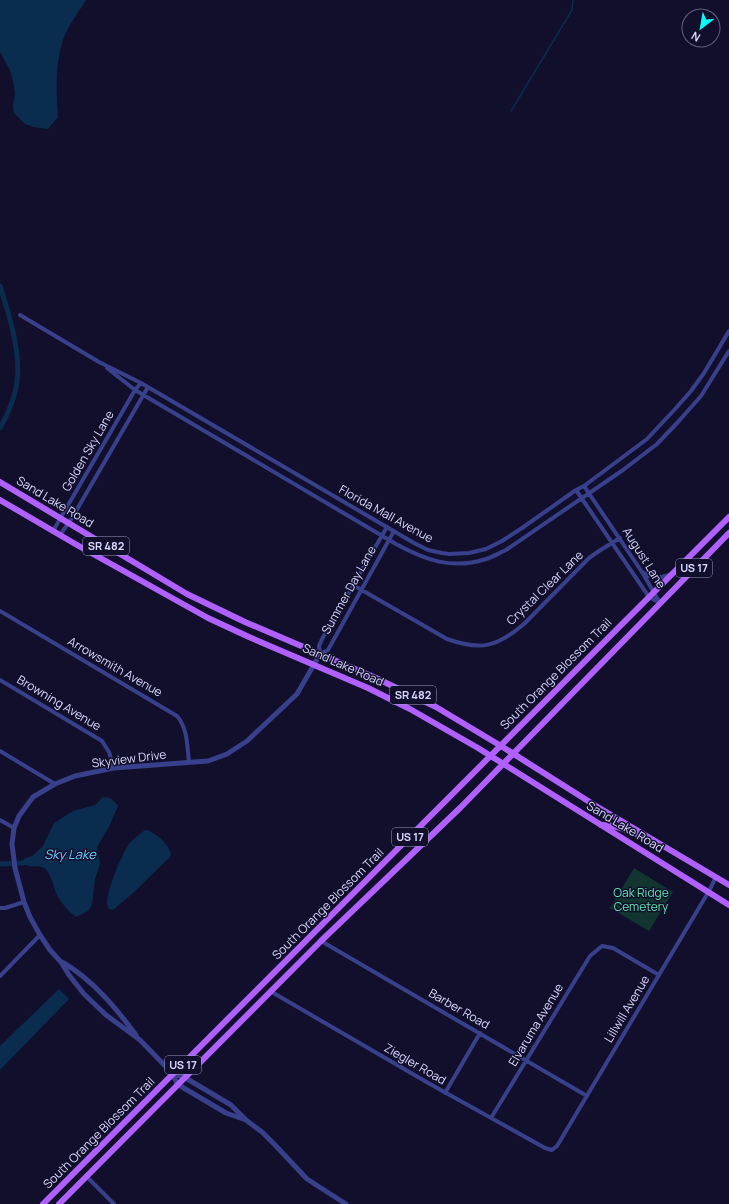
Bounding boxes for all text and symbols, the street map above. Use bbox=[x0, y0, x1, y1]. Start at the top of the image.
north arrow bbox=[681, 8, 721, 48]
text: N bbox=[688, 28, 703, 45]
street label: Golden Sky Lane bbox=[58, 407, 118, 494]
street label: Sand Lake Road bbox=[14, 472, 97, 531]
street label: Florida Mall Avenue bbox=[336, 481, 436, 546]
street label: August Lane bbox=[619, 524, 670, 592]
road number: SR 482 bbox=[83, 537, 129, 555]
street label: Summer Day Lane bbox=[317, 543, 380, 637]
street label: Crystal Clear Lane bbox=[503, 547, 587, 629]
road number: US 17 bbox=[676, 559, 712, 577]
street label: South Orange Blossom Trail bbox=[496, 614, 615, 733]
street label: Arrowsmith Avenue bbox=[65, 633, 166, 701]
street label: Sand Lake Road bbox=[300, 639, 386, 690]
street label: Browning Avenue bbox=[14, 671, 104, 734]
road number: SR 482 bbox=[390, 686, 436, 704]
street label: Skyview Drive bbox=[91, 745, 167, 772]
street label: Sand Lake Road bbox=[584, 797, 667, 856]
road number: US 17 bbox=[392, 828, 428, 846]
street label: South Orange Blossom Trail bbox=[268, 844, 387, 963]
water label: Sky Lake bbox=[44, 845, 97, 863]
park label: Oak Ridge Cemetery bbox=[613, 884, 669, 915]
street label: Lillwill Avenue bbox=[600, 972, 653, 1046]
street label: Elvaruma Avenue bbox=[504, 980, 567, 1069]
street label: Barber Road bbox=[426, 984, 493, 1033]
street label: Ziegler Road bbox=[381, 1039, 449, 1088]
road number: US 17 bbox=[165, 1056, 201, 1074]
street label: South Orange Blossom Trail bbox=[39, 1073, 158, 1192]

